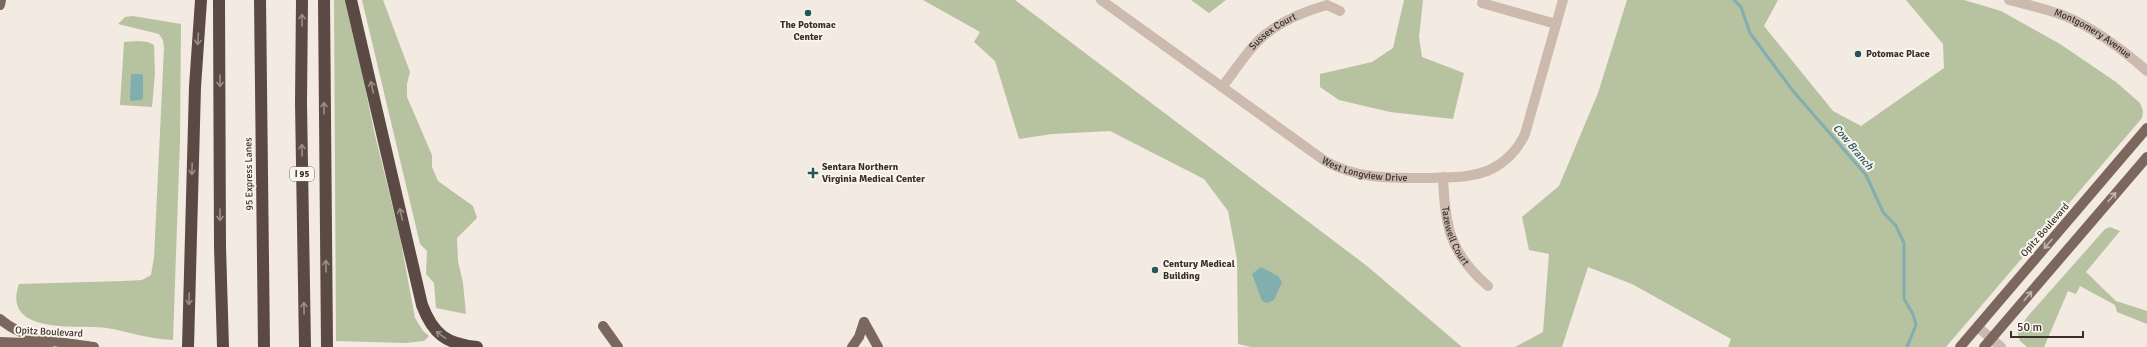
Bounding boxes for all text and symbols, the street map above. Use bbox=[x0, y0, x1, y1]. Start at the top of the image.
street label: Montgomery Avenue bbox=[2052, 7, 2134, 61]
marker: The Potomac Center bbox=[803, 8, 813, 18]
street label: Sussex Court bbox=[1247, 10, 1299, 53]
one-way arrow bbox=[298, 14, 306, 27]
place label: The Potomac Center bbox=[780, 19, 836, 43]
one-way arrow bbox=[195, 32, 202, 45]
place label: Potomac Place bbox=[1866, 48, 1930, 60]
marker: Potomac Place bbox=[1853, 49, 1863, 59]
one-way arrow bbox=[216, 74, 224, 87]
one-way arrow bbox=[367, 81, 375, 94]
one-way arrow bbox=[320, 102, 328, 115]
water label: Cow Branch bbox=[1830, 121, 1877, 173]
street label: 95 Express Lanes bbox=[242, 137, 256, 211]
one-way arrow bbox=[298, 144, 306, 157]
street label: West Longview Drive bbox=[1320, 154, 1408, 184]
place label: Sentara Northern Virginia Medical Center bbox=[822, 161, 925, 185]
one-way arrow bbox=[188, 162, 196, 175]
road number: I 95 bbox=[290, 167, 314, 181]
marker: Sentara Northern Virginia Medical Center bbox=[807, 167, 819, 179]
one-way arrow bbox=[2108, 192, 2117, 203]
street label: Opitz Boulevard bbox=[2018, 200, 2072, 260]
street label: Tazewell Court bbox=[1439, 206, 1472, 268]
one-way arrow bbox=[397, 207, 405, 220]
one-way arrow bbox=[216, 208, 224, 221]
one-way arrow bbox=[2044, 239, 2053, 249]
place label: Century Medical Building bbox=[1163, 258, 1235, 282]
one-way arrow bbox=[322, 260, 330, 273]
marker: Century Medical Building bbox=[1150, 265, 1160, 275]
one-way arrow bbox=[2023, 291, 2032, 301]
one-way arrow bbox=[185, 292, 193, 305]
one-way arrow bbox=[300, 302, 308, 315]
scale bar bbox=[2011, 313, 2083, 339]
text: 50 m bbox=[2017, 320, 2042, 335]
street label: Opitz Boulevard bbox=[15, 324, 83, 340]
one-way arrow bbox=[436, 331, 447, 339]

